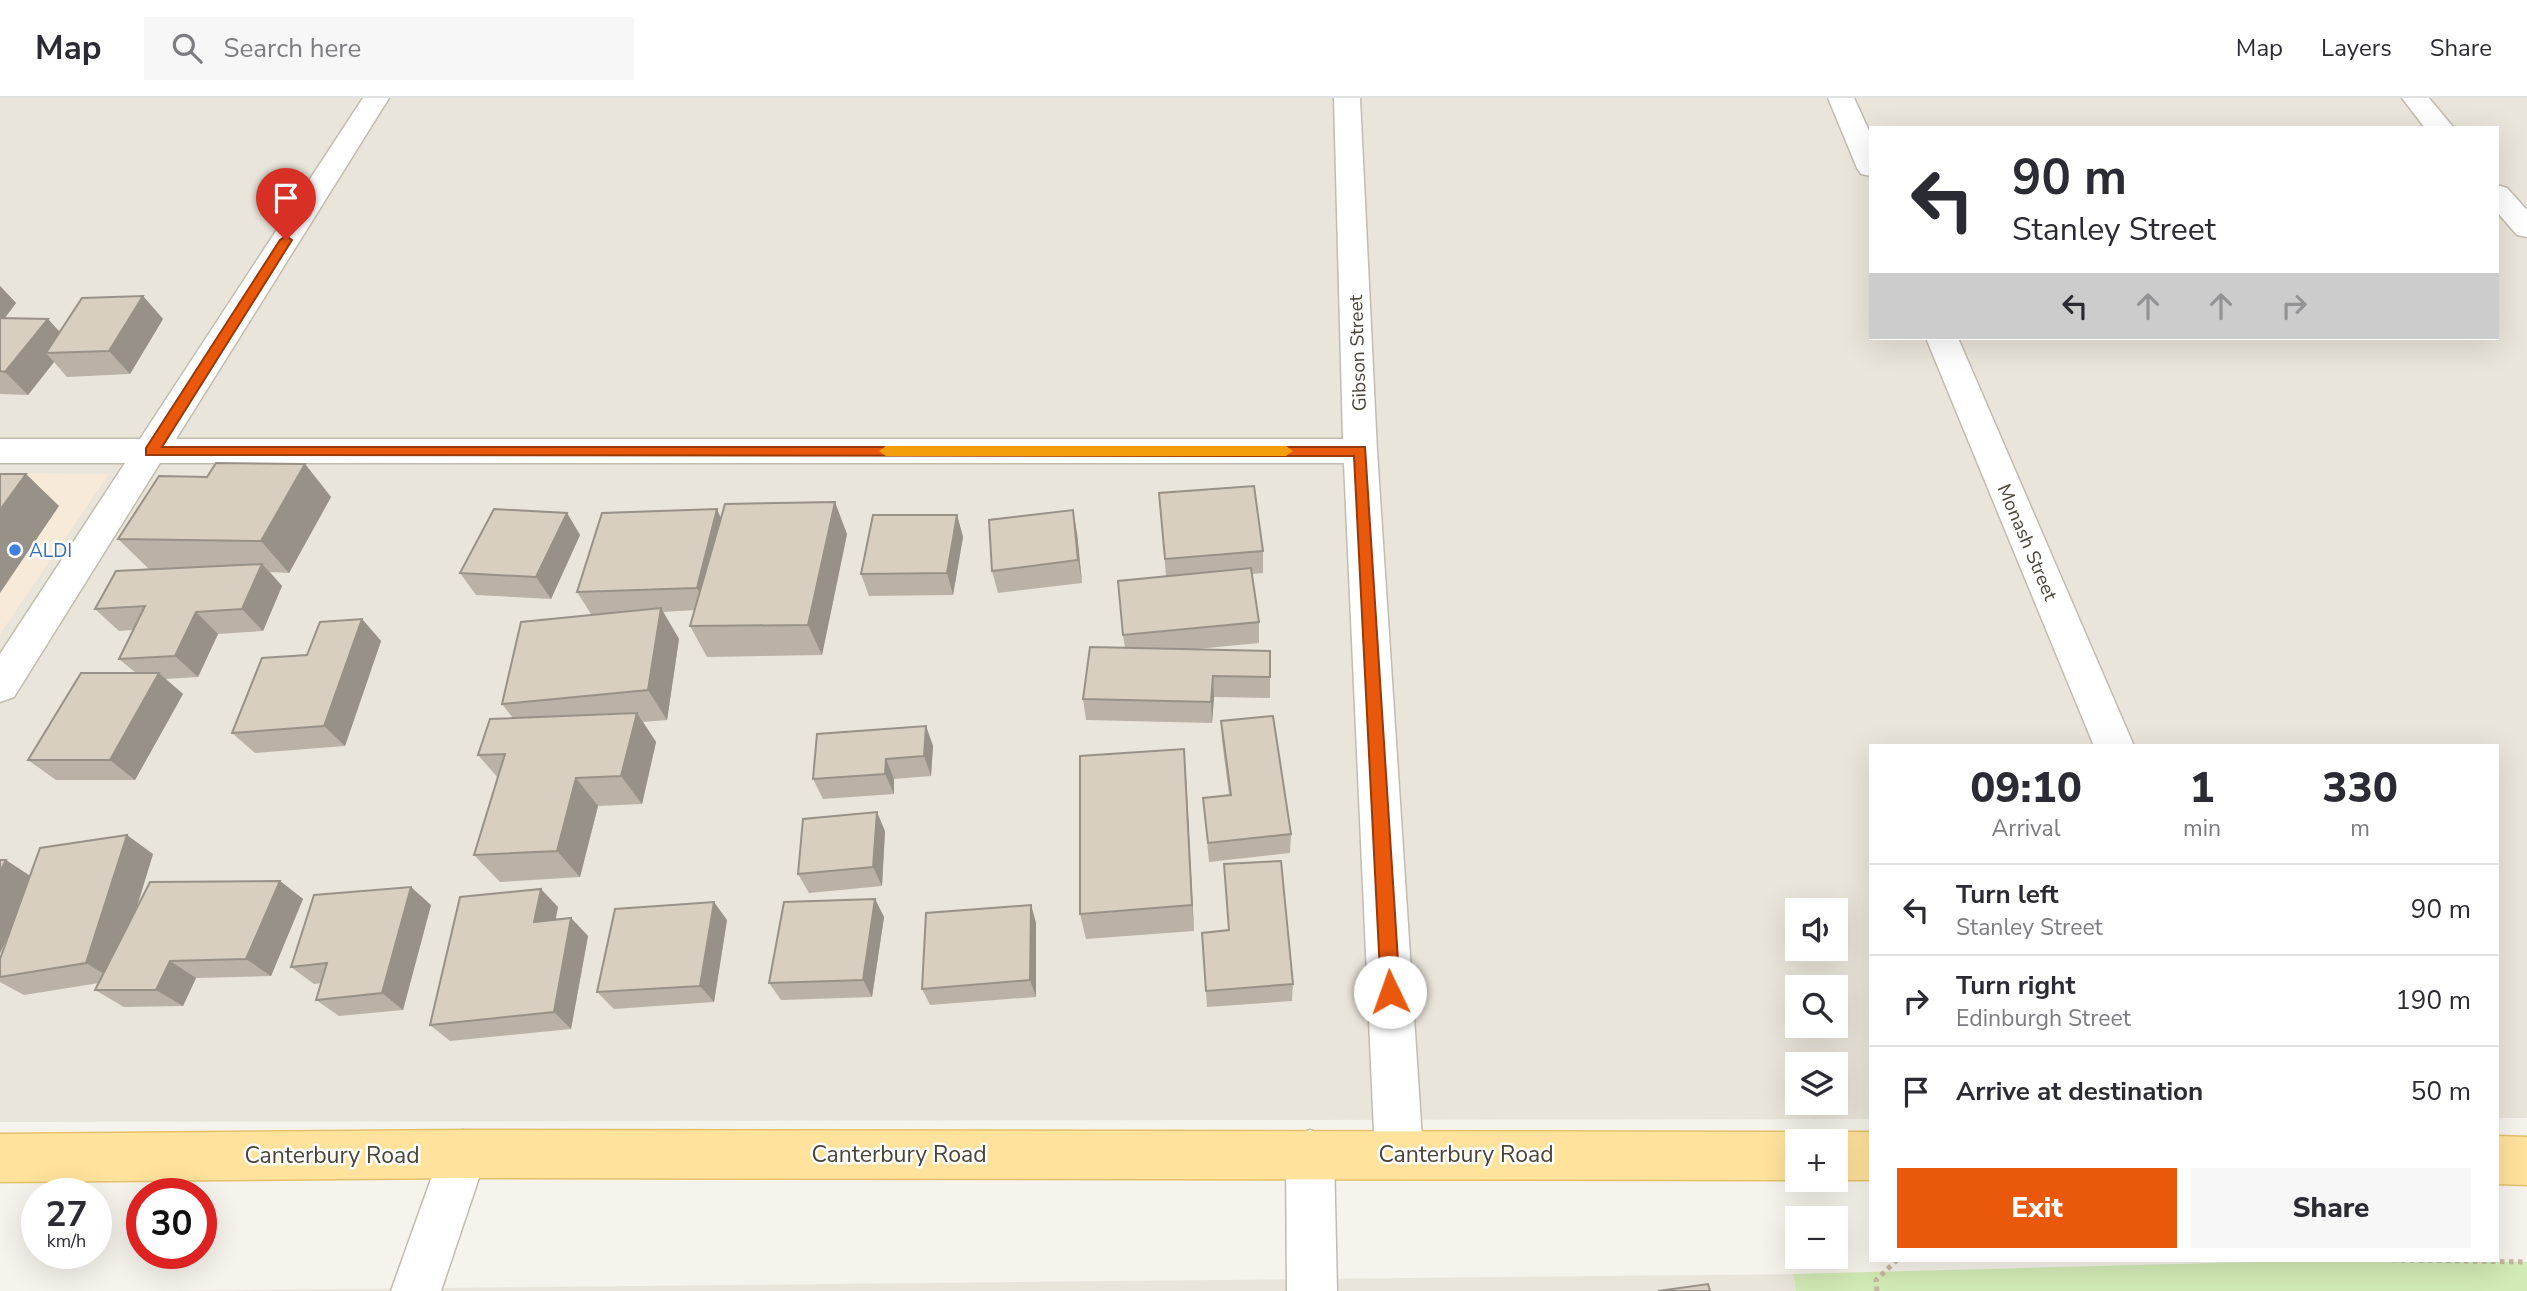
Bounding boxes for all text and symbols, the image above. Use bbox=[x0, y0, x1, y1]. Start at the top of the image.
search box bbox=[144, 17, 634, 80]
text: Map bbox=[35, 26, 102, 71]
icon: search bbox=[168, 29, 206, 67]
text: Search here bbox=[224, 31, 361, 66]
text: Map bbox=[2236, 32, 2283, 64]
text: Layers bbox=[2321, 32, 2392, 64]
text: Share bbox=[2430, 32, 2492, 64]
text: 90 m bbox=[2012, 144, 2127, 211]
icon: left bbox=[1897, 154, 1988, 245]
pin bbox=[256, 168, 316, 240]
icon: arrive bbox=[267, 179, 305, 217]
text: Stanley Street bbox=[2012, 208, 2216, 251]
icon: left bbox=[2056, 287, 2094, 325]
icon: ahead bbox=[2129, 287, 2167, 325]
icon: ahead bbox=[2202, 287, 2240, 325]
icon: right bbox=[2275, 287, 2313, 325]
street label: Gibson Street bbox=[1343, 294, 1373, 412]
street label: Monash Street bbox=[1991, 480, 2063, 605]
place label: ALDI bbox=[29, 538, 72, 564]
marker: ALDI bbox=[7, 542, 23, 558]
text: 09:10 bbox=[1970, 760, 2082, 817]
text: 1 bbox=[2189, 760, 2215, 817]
text: 330 bbox=[2322, 760, 2398, 817]
text: Arrival bbox=[1991, 813, 2061, 844]
text: min bbox=[2183, 813, 2221, 844]
text: m bbox=[2350, 813, 2370, 844]
text: Turn left bbox=[1956, 877, 2059, 912]
icon: left bbox=[1897, 891, 1935, 929]
text: 90 m bbox=[2411, 892, 2471, 927]
map controls bbox=[1785, 898, 1848, 1269]
button: sound bbox=[1785, 898, 1848, 961]
text: Stanley Street bbox=[1956, 912, 2103, 943]
position arrow bbox=[1353, 955, 1427, 1029]
text: Turn right bbox=[1956, 968, 2075, 1003]
button: search bbox=[1785, 975, 1848, 1038]
icon: right bbox=[1897, 982, 1935, 1020]
text: 190 m bbox=[2395, 983, 2471, 1018]
text: Edinburgh Street bbox=[1956, 1003, 2131, 1034]
button: layers bbox=[1785, 1052, 1848, 1115]
icon: arrive bbox=[1897, 1073, 1935, 1111]
text: Arrive at destination bbox=[1956, 1074, 2203, 1109]
text: 50 m bbox=[2411, 1074, 2471, 1109]
button: + bbox=[1785, 1129, 1848, 1192]
street label: Canterbury Road bbox=[811, 1139, 987, 1170]
street label: Canterbury Road bbox=[1378, 1139, 1554, 1170]
street label: Canterbury Road bbox=[244, 1140, 420, 1171]
button: Exit bbox=[1897, 1168, 2177, 1248]
button: Share bbox=[2191, 1168, 2471, 1248]
speed limit sign: 30 bbox=[126, 1178, 217, 1269]
text: 27 bbox=[45, 1191, 88, 1238]
button: − bbox=[1785, 1206, 1848, 1269]
text: km/h bbox=[47, 1229, 86, 1253]

